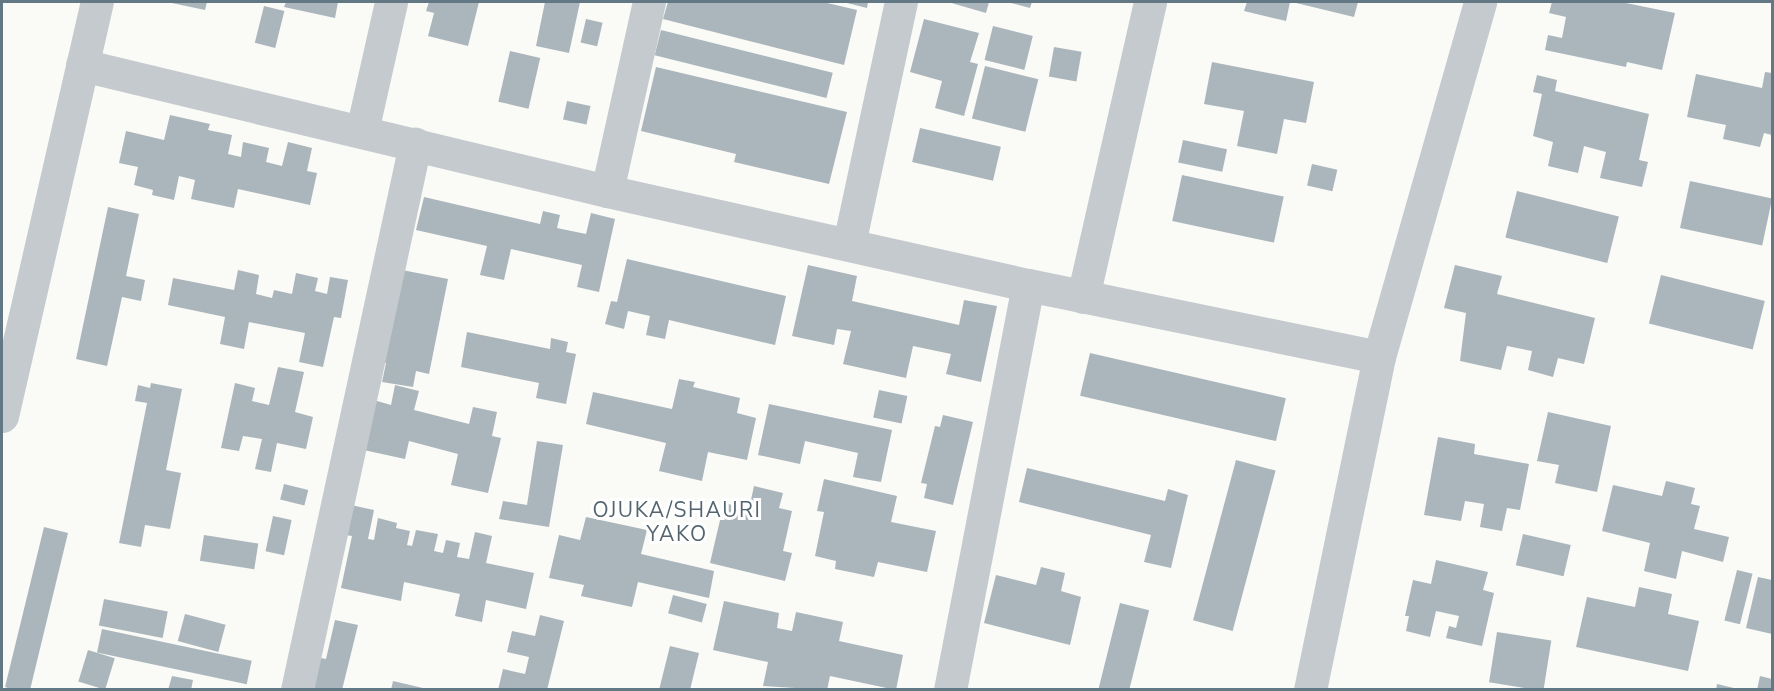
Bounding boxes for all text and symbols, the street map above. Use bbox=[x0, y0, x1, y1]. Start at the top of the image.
district label: OJUKA/SHAURI YAKO bbox=[593, 497, 761, 547]

